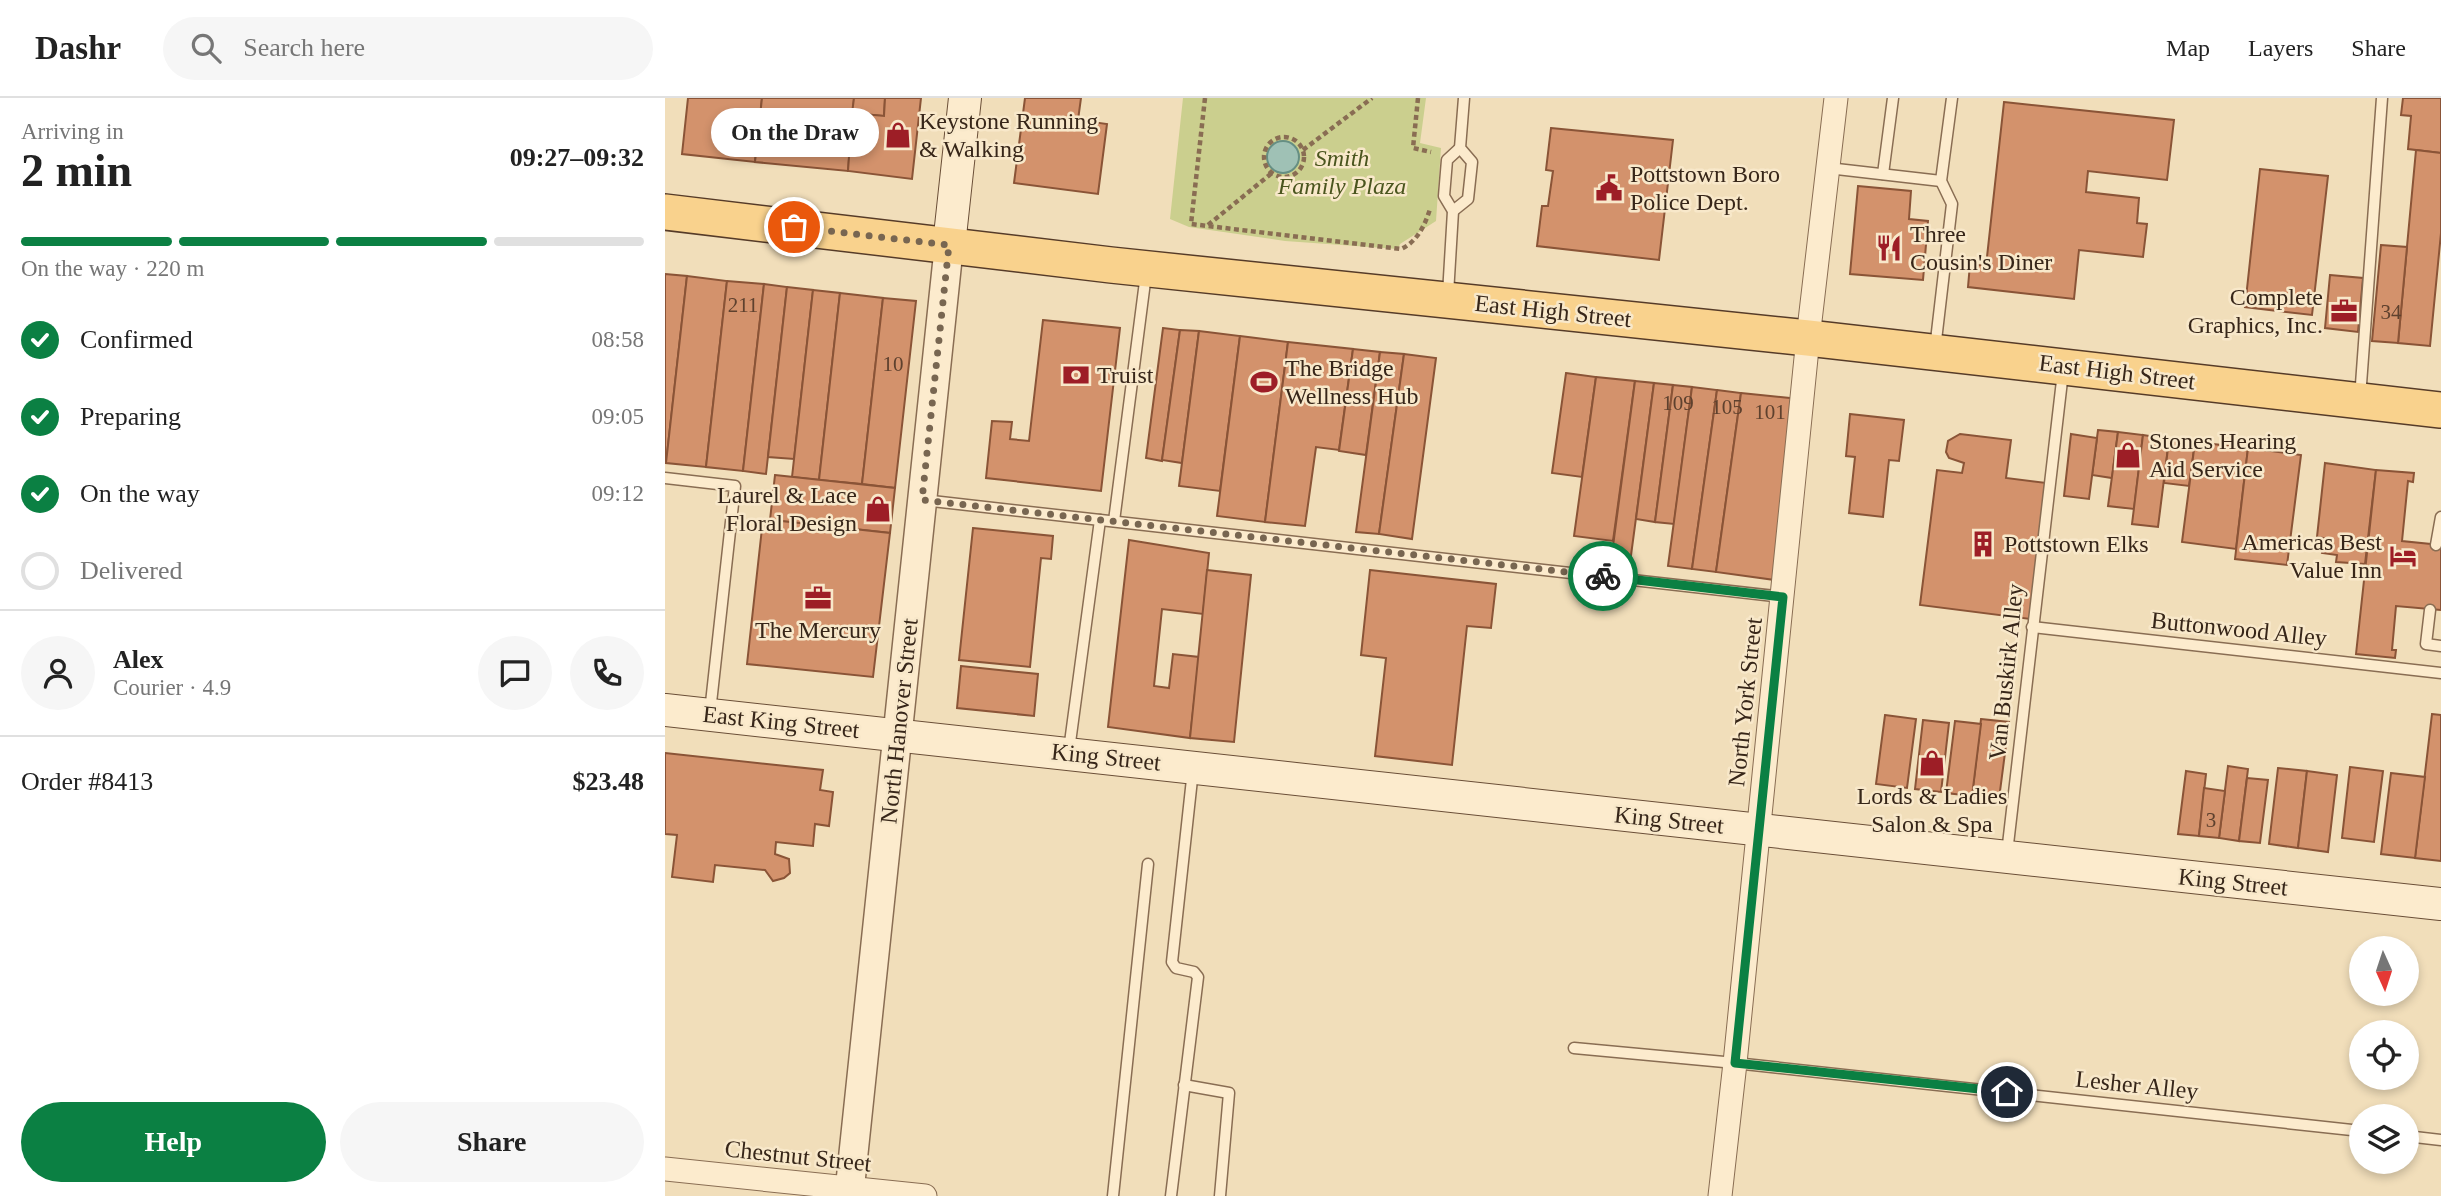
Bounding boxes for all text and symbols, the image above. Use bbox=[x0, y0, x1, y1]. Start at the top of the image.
search box bbox=[163, 17, 653, 80]
icon: search bbox=[187, 29, 225, 67]
text: Dashr bbox=[35, 30, 121, 66]
text: Search here bbox=[243, 33, 365, 62]
text: Map bbox=[2166, 35, 2210, 61]
text: Layers bbox=[2248, 35, 2313, 61]
text: Share bbox=[2351, 35, 2406, 61]
callout: On the Draw bbox=[710, 108, 878, 157]
place label: Keystone Running & Walking bbox=[919, 108, 1098, 162]
text: Arriving in bbox=[21, 119, 124, 144]
text: On the Draw bbox=[731, 120, 859, 145]
shop icon: Keystone Running & Walking bbox=[883, 120, 913, 150]
text: 09:27–09:32 bbox=[510, 143, 644, 172]
text: 2 min bbox=[21, 145, 132, 196]
park label: Smith Family Plaza bbox=[1277, 145, 1406, 199]
place label: Pottstown Boro Police Dept. bbox=[1630, 161, 1780, 215]
public building icon: Pottstown Boro Police Dept. bbox=[1594, 173, 1624, 203]
pin bbox=[764, 197, 824, 257]
icon: bag bbox=[775, 208, 813, 246]
place label: Three Cousin's Diner bbox=[1910, 221, 2052, 275]
restaurant icon: Three Cousin's Diner bbox=[1874, 233, 1904, 263]
text: On the way · 220 m bbox=[21, 256, 204, 281]
place label: Complete Graphics, Inc. bbox=[2188, 284, 2323, 338]
street label: East High Street bbox=[1473, 290, 1633, 332]
house number: 211 bbox=[728, 293, 758, 317]
office icon: Complete Graphics, Inc. bbox=[2329, 296, 2359, 326]
house number: 34 bbox=[2381, 300, 2402, 324]
icon: check bbox=[21, 321, 59, 359]
text: Confirmed bbox=[80, 325, 193, 354]
text: 08:58 bbox=[592, 327, 644, 352]
street label: East High Street bbox=[2037, 350, 2197, 395]
house number: 10 bbox=[883, 352, 904, 376]
place label: The Bridge Wellness Hub bbox=[1285, 355, 1418, 409]
bank icon: Truist bbox=[1061, 360, 1091, 390]
place label: Truist bbox=[1097, 362, 1154, 388]
sports icon: The Bridge Wellness Hub bbox=[1249, 367, 1279, 397]
house number: 109 bbox=[1662, 391, 1694, 415]
house number: 105 bbox=[1711, 395, 1743, 419]
icon: check bbox=[21, 398, 59, 436]
house number: 101 bbox=[1754, 400, 1786, 424]
text: Preparing bbox=[80, 402, 181, 431]
text: 09:05 bbox=[592, 404, 644, 429]
place label: Stones Hearing Aid Service bbox=[2149, 428, 2296, 482]
shop icon: Stones Hearing Aid Service bbox=[2113, 440, 2143, 470]
icon: check bbox=[21, 475, 59, 513]
text: On the way bbox=[80, 479, 200, 508]
text: 09:12 bbox=[592, 481, 644, 506]
place label: Laurel & Lace Floral Design bbox=[717, 482, 857, 536]
shop icon: Laurel & Lace Floral Design bbox=[863, 494, 893, 524]
building icon: Pottstown Elks bbox=[1968, 529, 1998, 559]
place label: Americas Best Value Inn bbox=[2241, 529, 2382, 583]
place label: Pottstown Elks bbox=[2004, 531, 2149, 557]
courier bbox=[1568, 541, 1638, 611]
hotel icon: Americas Best Value Inn bbox=[2388, 541, 2418, 571]
text: Delivered bbox=[80, 556, 183, 585]
icon: bike bbox=[1584, 557, 1622, 595]
street label: Van Buskirk Alley bbox=[1984, 582, 2028, 762]
office icon: The Mercury bbox=[803, 583, 833, 613]
street label: Buttonwood Alley bbox=[2150, 607, 2328, 651]
street label: North York Street bbox=[1723, 616, 1767, 788]
place label: The Mercury bbox=[755, 617, 881, 643]
street label: North Hanover Street bbox=[875, 617, 923, 825]
button: person bbox=[21, 636, 95, 710]
button: chat bbox=[478, 636, 552, 710]
button: phone bbox=[570, 636, 644, 710]
text: Alex bbox=[113, 645, 164, 674]
text: Courier · 4.9 bbox=[113, 675, 231, 700]
street label: East King Street bbox=[701, 701, 861, 743]
street label: King Street bbox=[1050, 738, 1162, 776]
shop icon: Lords & Ladies Salon & Spa bbox=[1917, 748, 1947, 778]
text: Order #8413 bbox=[21, 767, 153, 796]
text: $23.48 bbox=[573, 767, 644, 796]
place label: Lords & Ladies Salon & Spa bbox=[1857, 783, 2007, 837]
street label: King Street bbox=[1613, 801, 1725, 839]
house number: 3 bbox=[2206, 808, 2216, 832]
street label: King Street bbox=[2177, 863, 2289, 901]
north arrow bbox=[2349, 936, 2419, 1006]
map controls bbox=[2349, 936, 2419, 1174]
button: locate bbox=[2349, 1020, 2419, 1090]
pin bbox=[1977, 1062, 2037, 1122]
street label: Lesher Alley bbox=[2074, 1066, 2200, 1104]
icon: home bbox=[1988, 1073, 2026, 1111]
button: Help bbox=[21, 1102, 326, 1182]
button: Share bbox=[340, 1102, 644, 1182]
button: layers bbox=[2349, 1104, 2419, 1174]
street label: Chestnut Street bbox=[723, 1135, 873, 1177]

